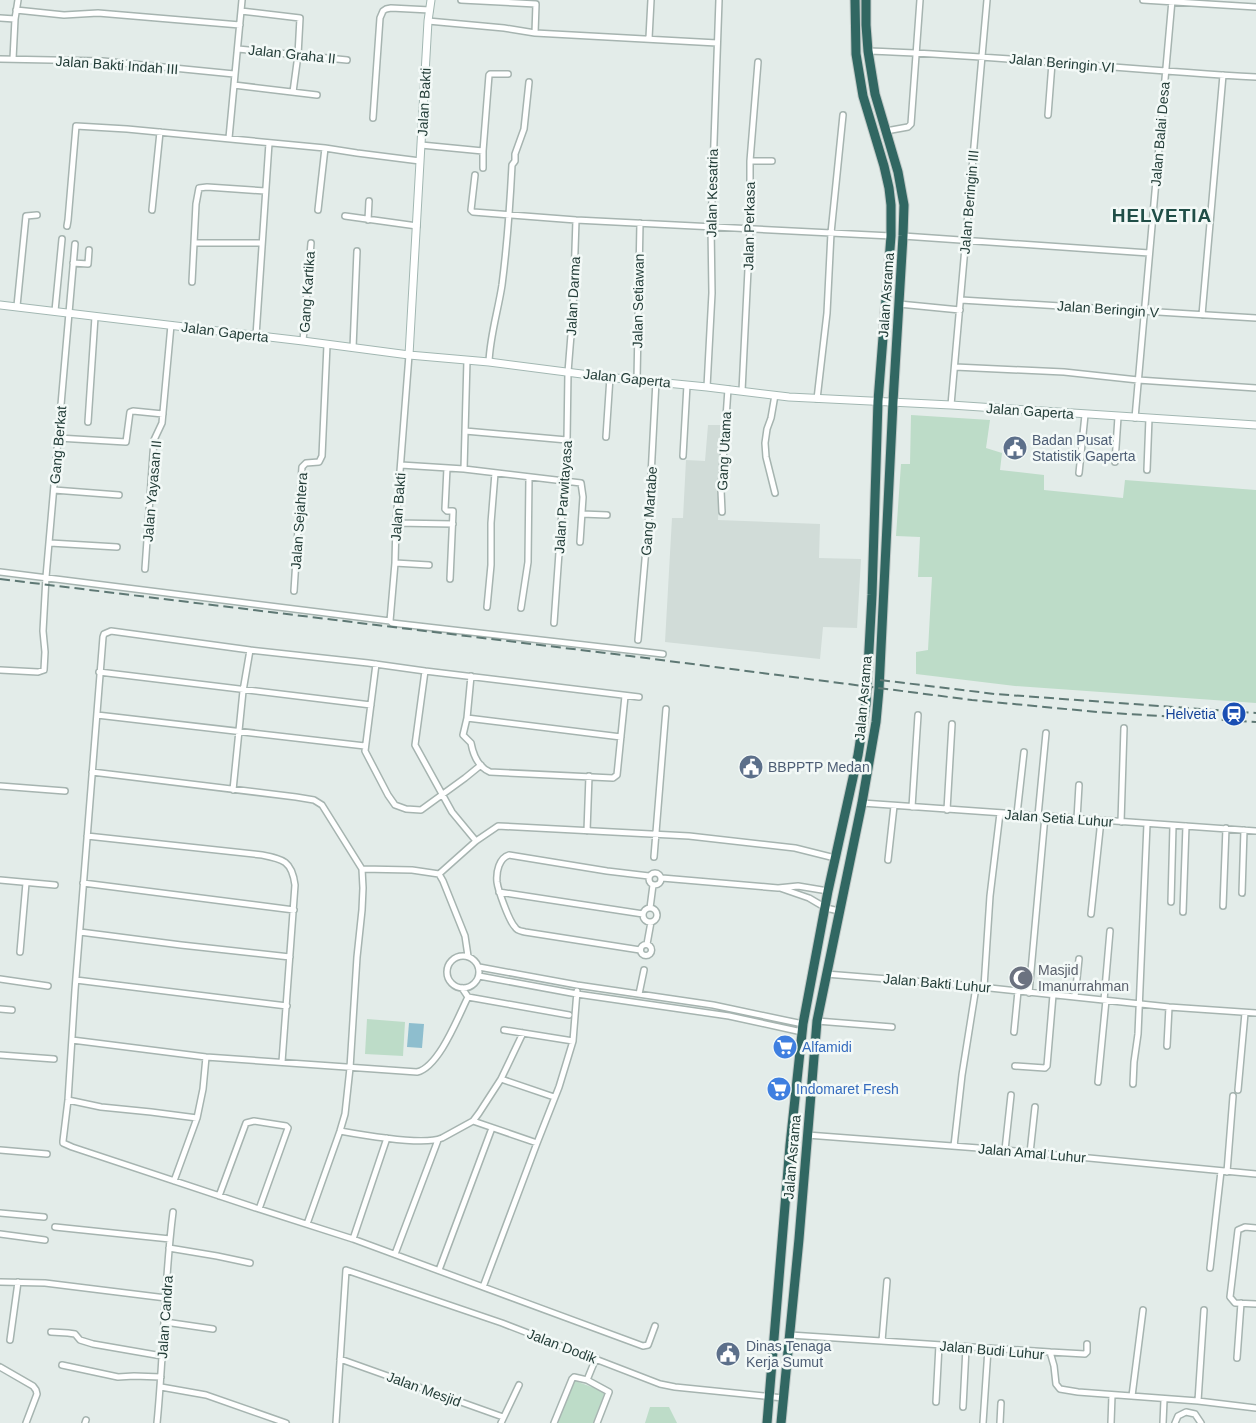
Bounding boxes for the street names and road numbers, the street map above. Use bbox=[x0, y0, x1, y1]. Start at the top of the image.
street label: Jalan Graha II bbox=[247, 41, 337, 67]
street label: Jalan Beringin VI bbox=[1009, 50, 1115, 76]
street label: Jalan Bakti Indah III bbox=[55, 53, 179, 77]
street label: Jalan Bakti bbox=[414, 67, 434, 137]
street label: Jalan Balai Desa bbox=[1147, 81, 1173, 187]
street label: Jalan Kesatria bbox=[703, 148, 721, 237]
street label: Jalan Beringin III bbox=[956, 149, 982, 255]
street label: Jalan Perkasa bbox=[740, 181, 758, 270]
street label: Gang Kartika bbox=[296, 250, 318, 333]
street label: Jalan Asrama bbox=[875, 252, 897, 338]
street label: Jalan Setiawan bbox=[629, 253, 647, 349]
street label: Jalan Darma bbox=[563, 256, 583, 336]
street label: Jalan Beringin V bbox=[1057, 297, 1160, 321]
street label: Jalan Gaperta bbox=[180, 319, 270, 345]
street label: Jalan Gaperta bbox=[582, 365, 672, 391]
street label: Jalan Gaperta bbox=[986, 400, 1075, 422]
street label: Gang Berkat bbox=[47, 405, 69, 485]
street label: Gang Utama bbox=[714, 411, 734, 491]
street label: Jalan Yayasan II bbox=[140, 439, 164, 543]
street label: Jalan Parwitayasa bbox=[551, 440, 575, 554]
street label: Gang Martabe bbox=[638, 466, 660, 556]
street label: Jalan Sejahtera bbox=[288, 472, 310, 570]
street label: Jalan Bakti bbox=[388, 472, 408, 542]
street label: Jalan Asrama bbox=[851, 655, 875, 741]
street label: Jalan Setia Luhur bbox=[1004, 806, 1114, 830]
street label: Jalan Bakti Luhur bbox=[882, 970, 992, 996]
street label: Jalan Asrama bbox=[780, 1114, 804, 1200]
street label: Jalan Amal Luhur bbox=[977, 1140, 1087, 1166]
street label: Jalan Candra bbox=[154, 1275, 176, 1359]
street label: Jalan Dodik bbox=[525, 1325, 600, 1367]
street label: Jalan Budi Luhur bbox=[939, 1337, 1045, 1363]
street label: Jalan Mesjid bbox=[385, 1368, 463, 1410]

